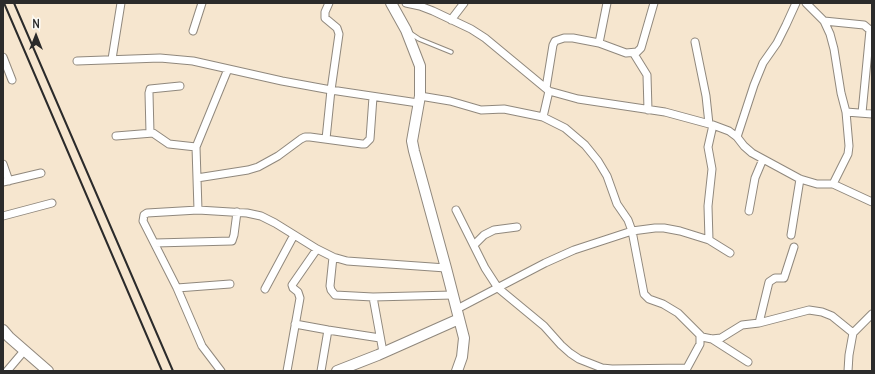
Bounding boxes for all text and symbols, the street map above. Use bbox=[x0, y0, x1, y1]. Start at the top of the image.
north arrow bbox=[16, 16, 56, 56]
text: N bbox=[32, 17, 40, 31]

